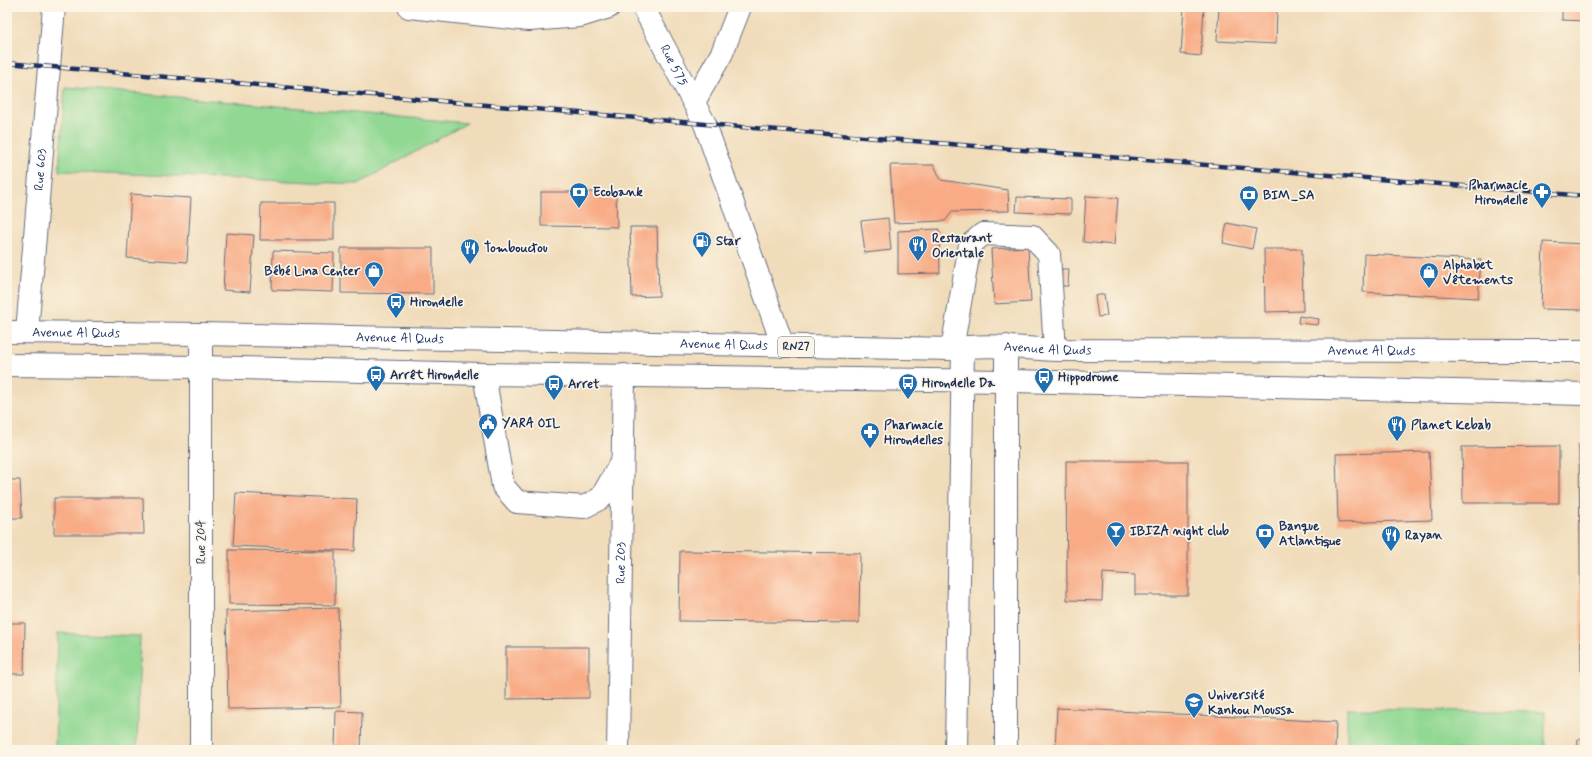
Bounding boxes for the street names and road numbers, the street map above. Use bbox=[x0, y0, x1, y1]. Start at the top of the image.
street label: Rue 575 bbox=[656, 42, 692, 89]
street label: Rue 603 bbox=[30, 147, 51, 191]
street label: Avenue Al Quds bbox=[32, 324, 120, 342]
street label: Avenue Al Quds bbox=[356, 329, 444, 347]
street label: Avenue Al Quds bbox=[680, 335, 768, 354]
road number: RN27 bbox=[778, 337, 814, 357]
street label: Avenue Al Quds bbox=[1003, 338, 1092, 359]
street label: Avenue Al Quds bbox=[1328, 342, 1416, 359]
street label: Rue 204 bbox=[193, 520, 210, 564]
street label: Rue 203 bbox=[612, 541, 630, 584]

